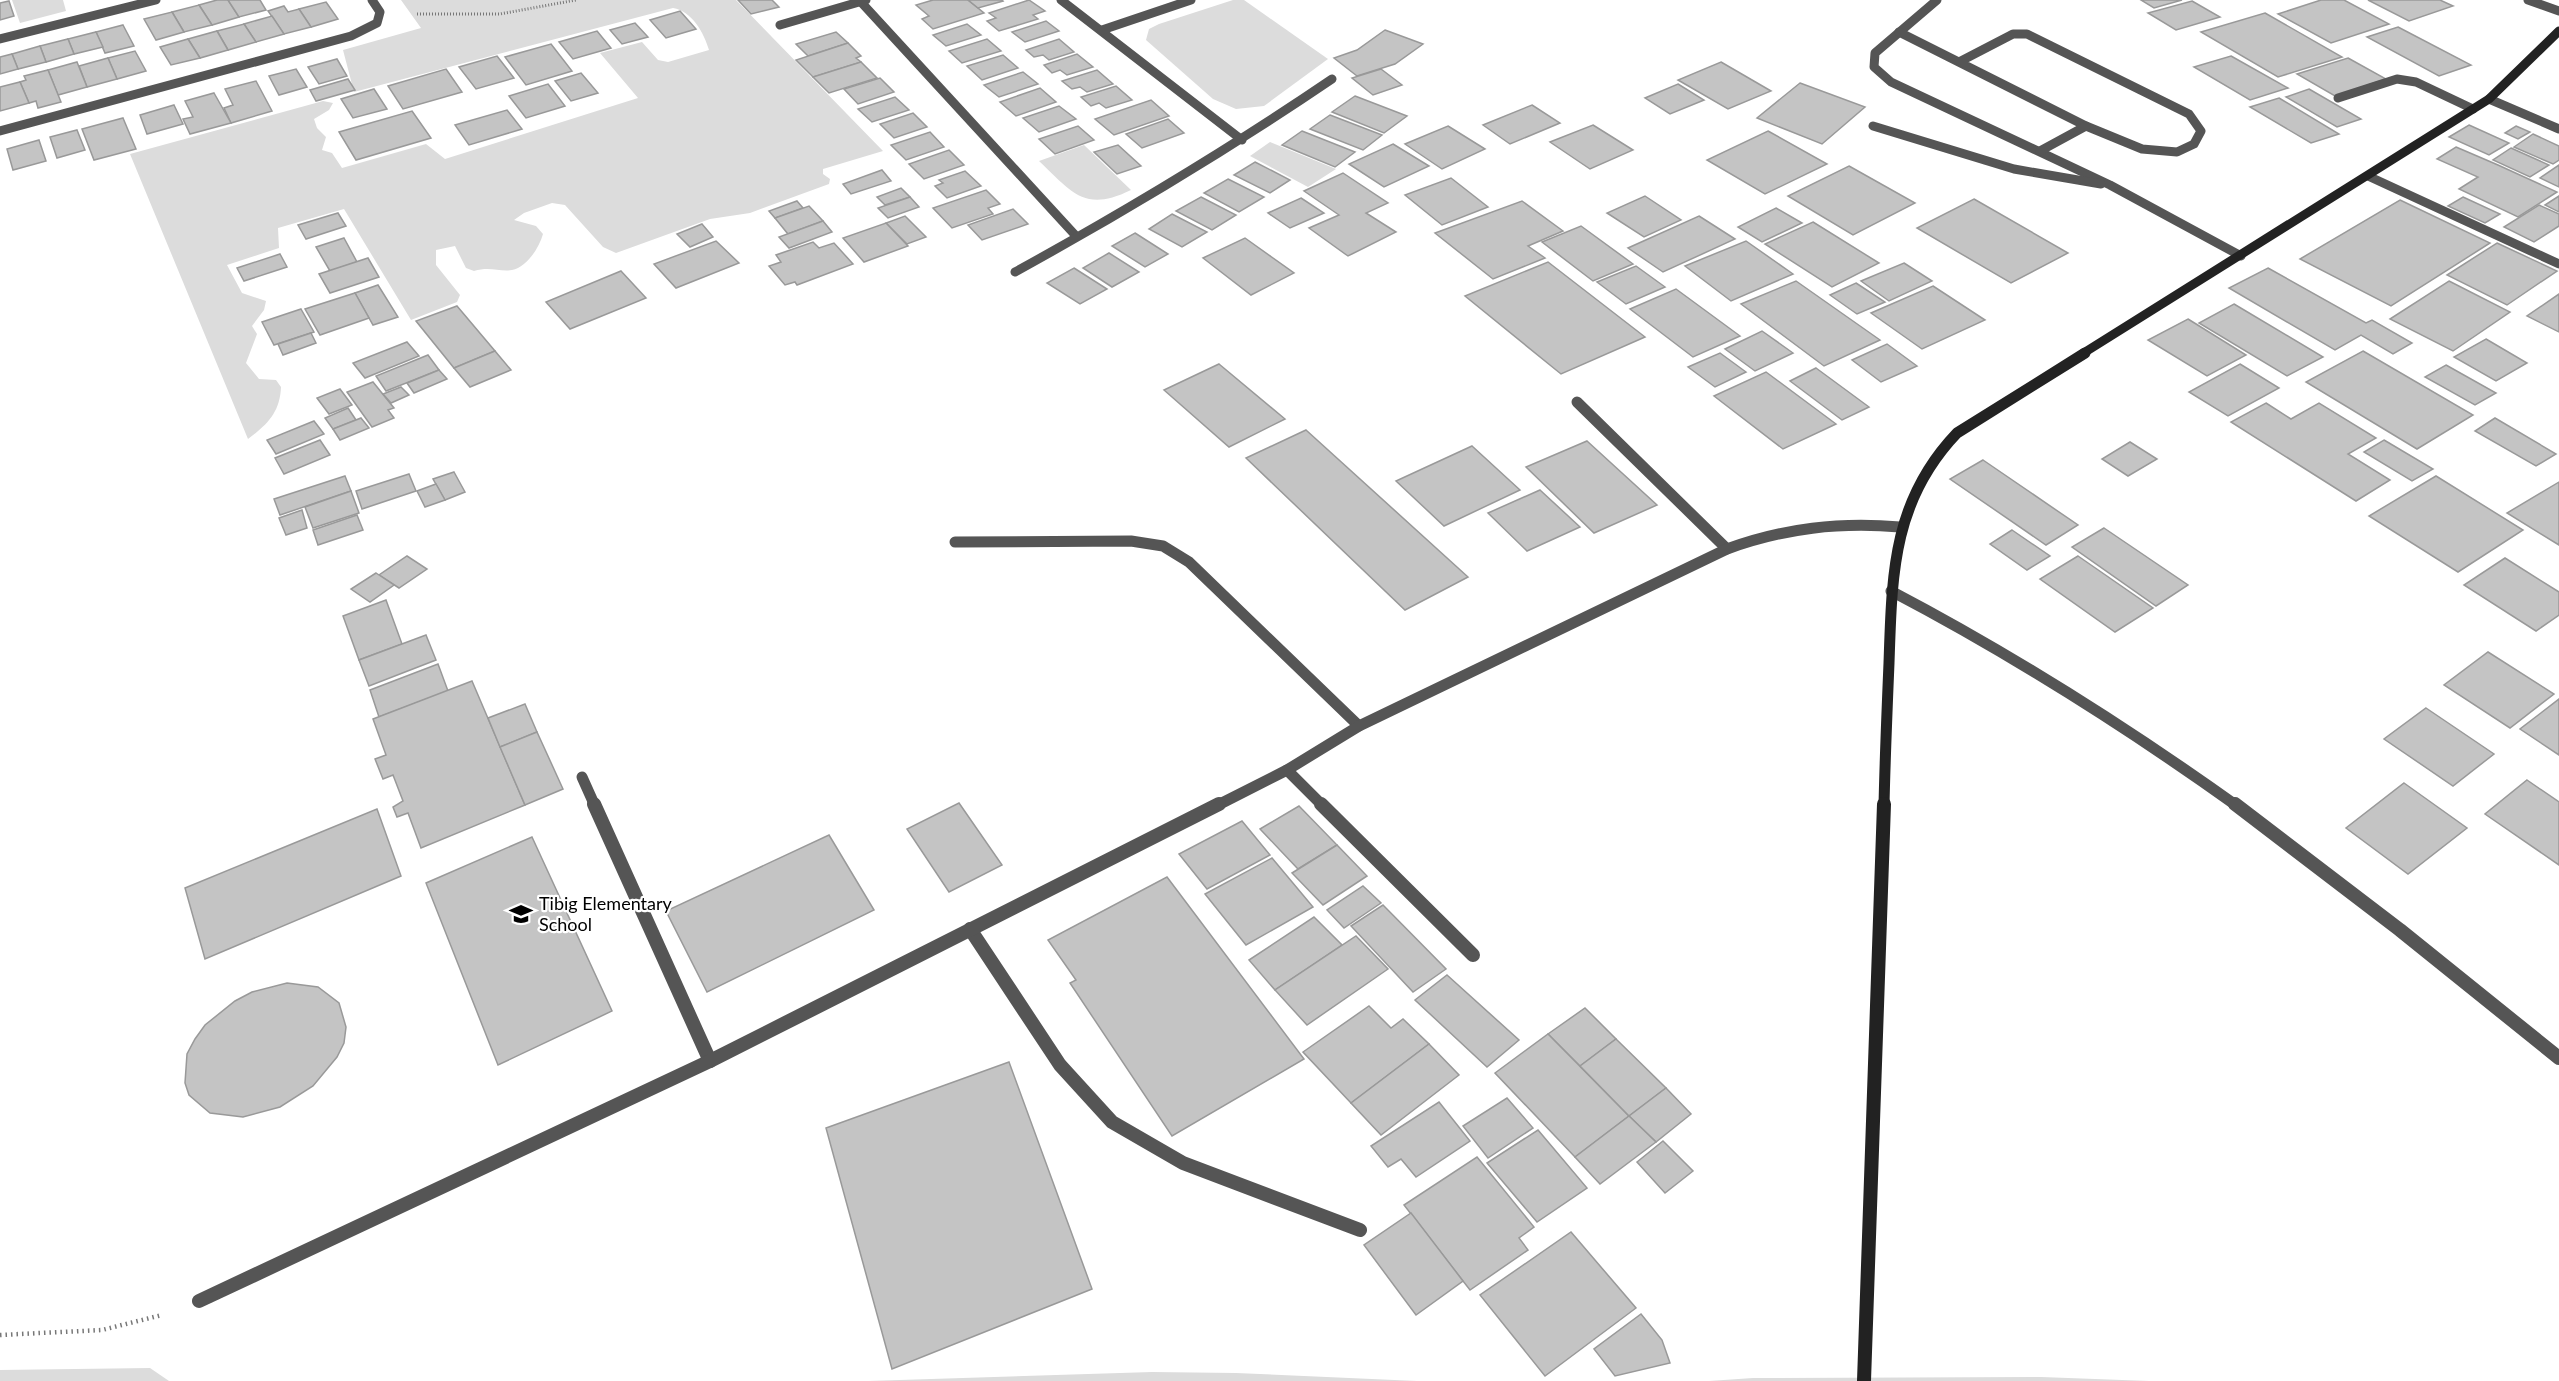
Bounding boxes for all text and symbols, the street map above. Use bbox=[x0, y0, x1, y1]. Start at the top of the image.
place label: Tibig Elementary School bbox=[539, 892, 673, 935]
school or university icon: Tibig Elementary School bbox=[508, 901, 534, 927]

